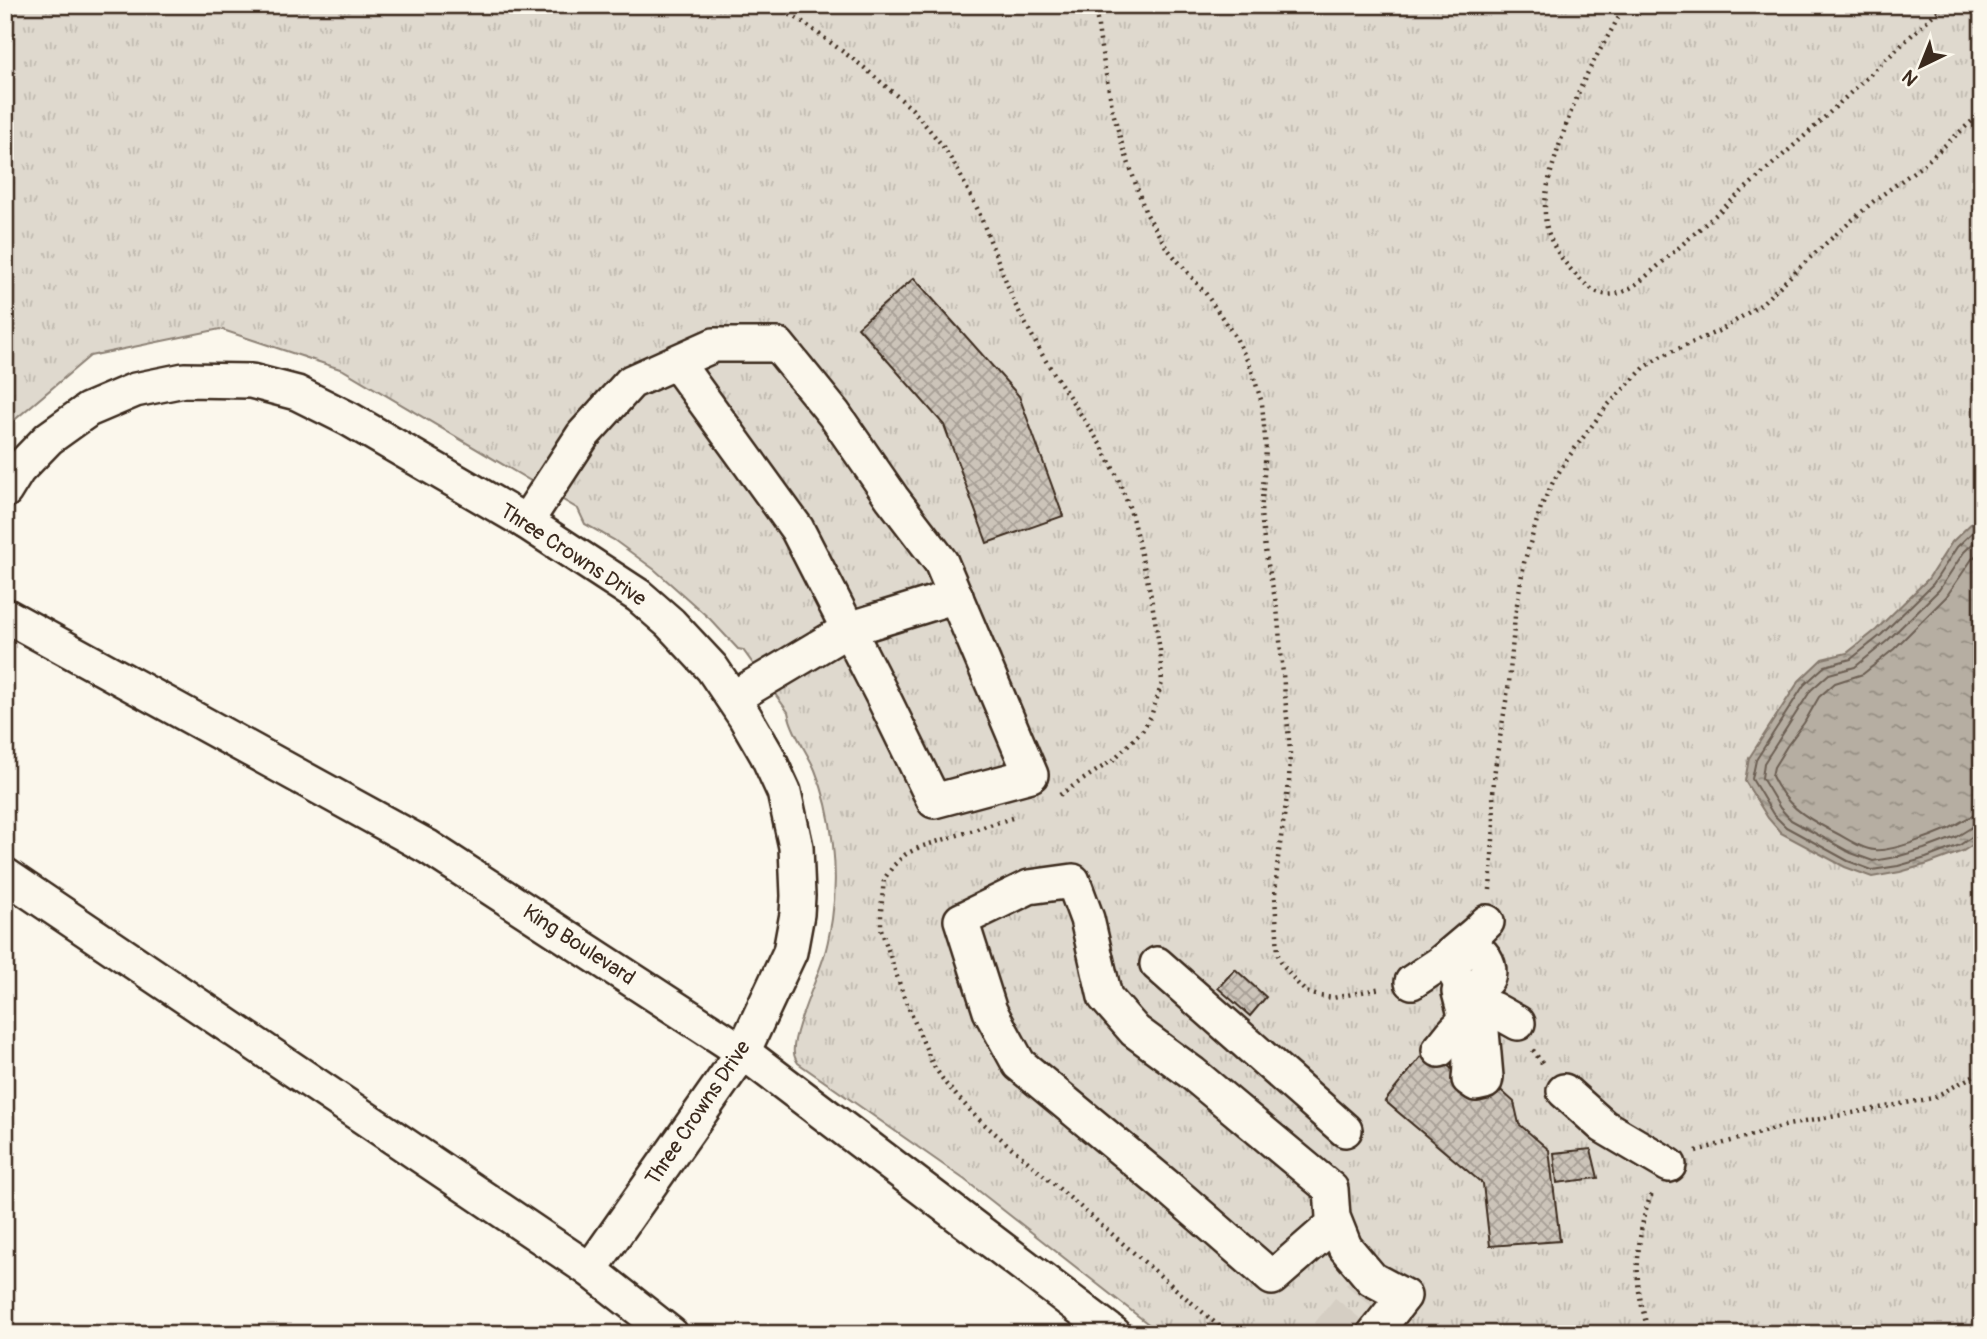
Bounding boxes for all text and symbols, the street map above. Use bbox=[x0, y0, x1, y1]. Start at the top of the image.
north arrow bbox=[1885, 32, 1955, 102]
text: N bbox=[1897, 64, 1923, 91]
street label: Three Crowns Drive bbox=[495, 498, 652, 613]
street label: King Boulevard bbox=[518, 899, 640, 991]
street label: Three Crowns Drive bbox=[639, 1035, 757, 1191]

